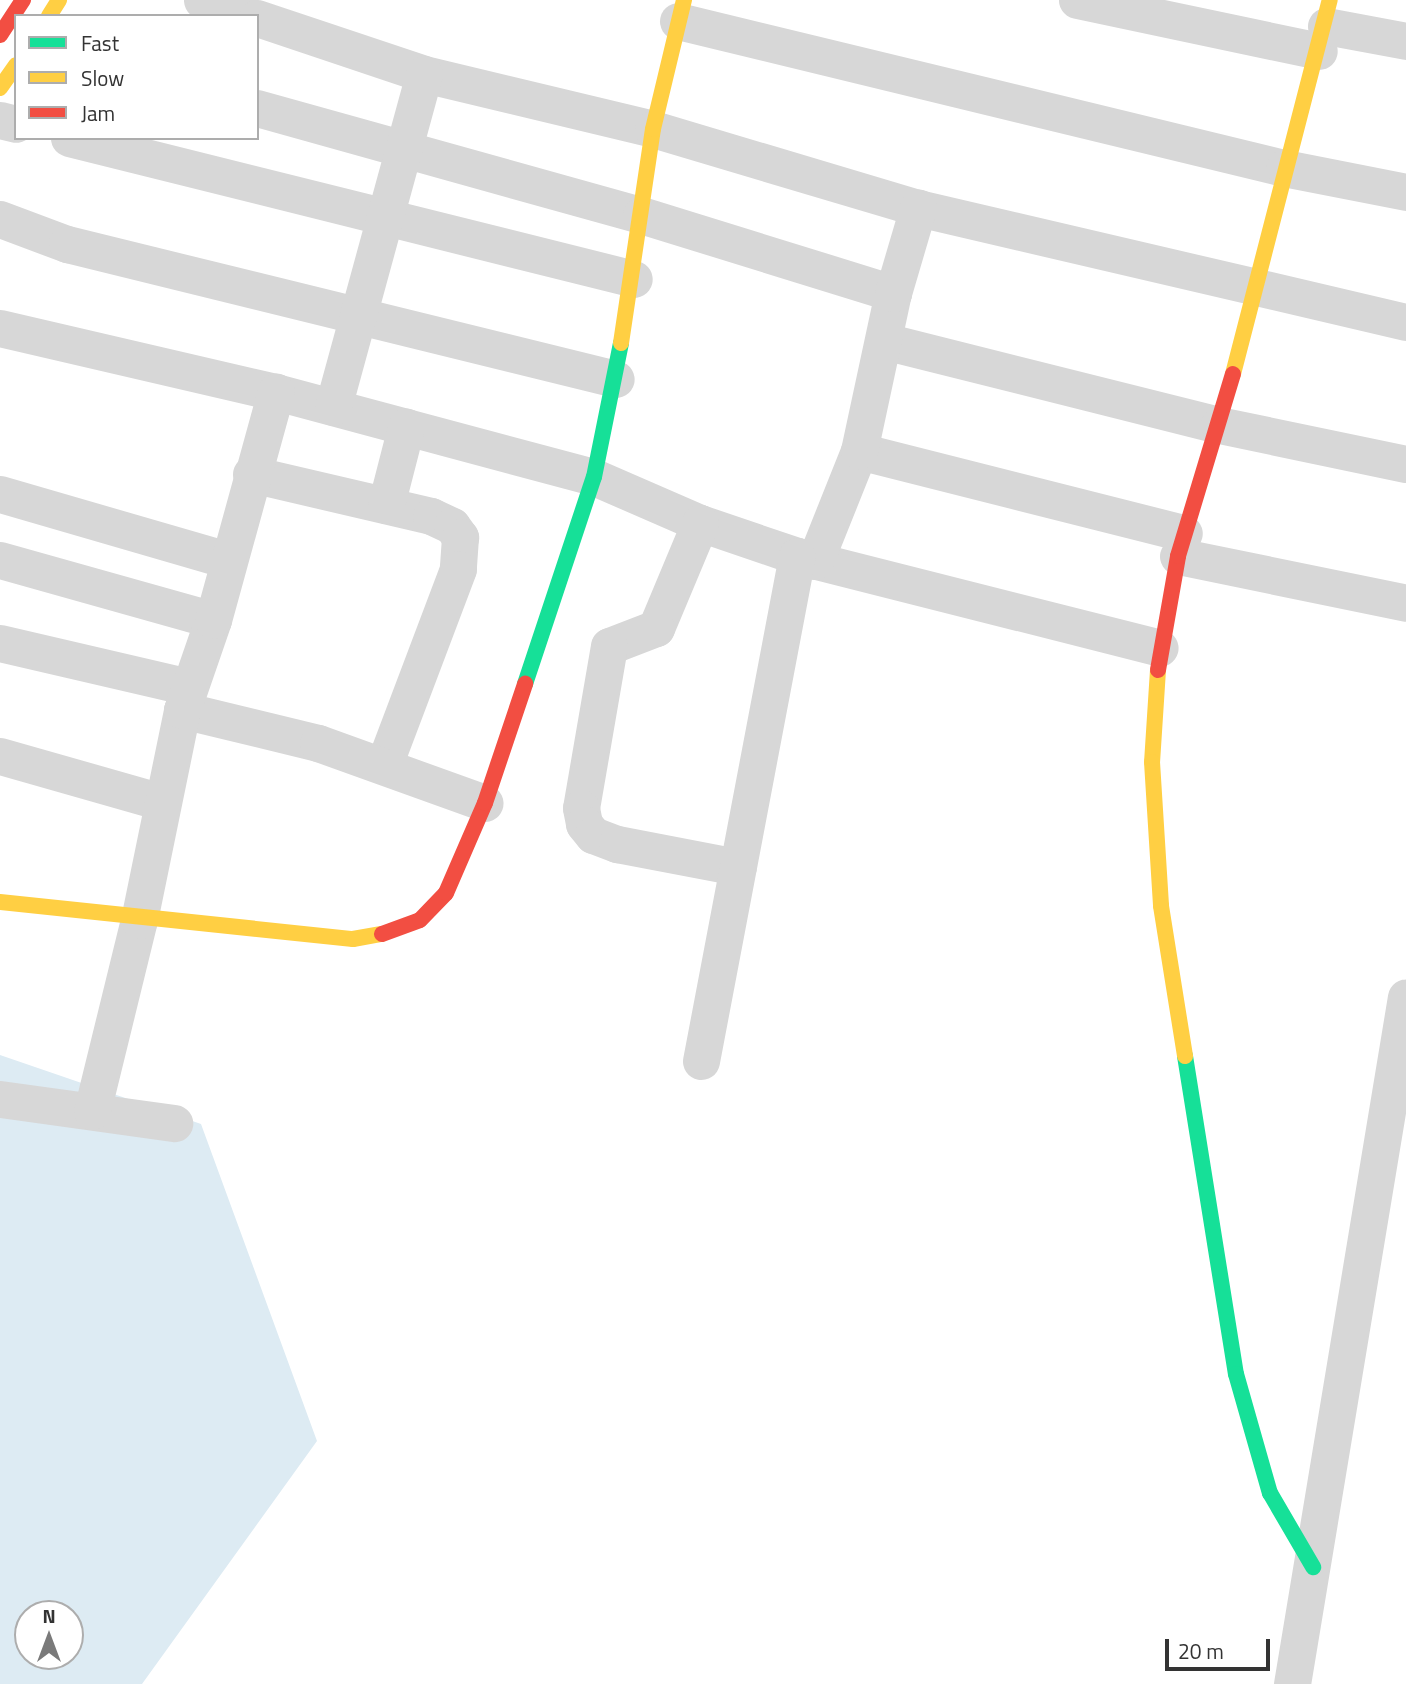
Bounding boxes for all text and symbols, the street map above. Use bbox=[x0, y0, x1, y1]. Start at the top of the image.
legend bbox=[14, 14, 259, 140]
text: Fast bbox=[81, 27, 119, 59]
text: Slow bbox=[81, 62, 124, 94]
text: Jam bbox=[81, 97, 115, 129]
north arrow bbox=[14, 1600, 84, 1670]
text: N bbox=[42, 1601, 56, 1630]
scale bar bbox=[1168, 1624, 1273, 1668]
text: 20 m bbox=[1178, 1635, 1224, 1667]

